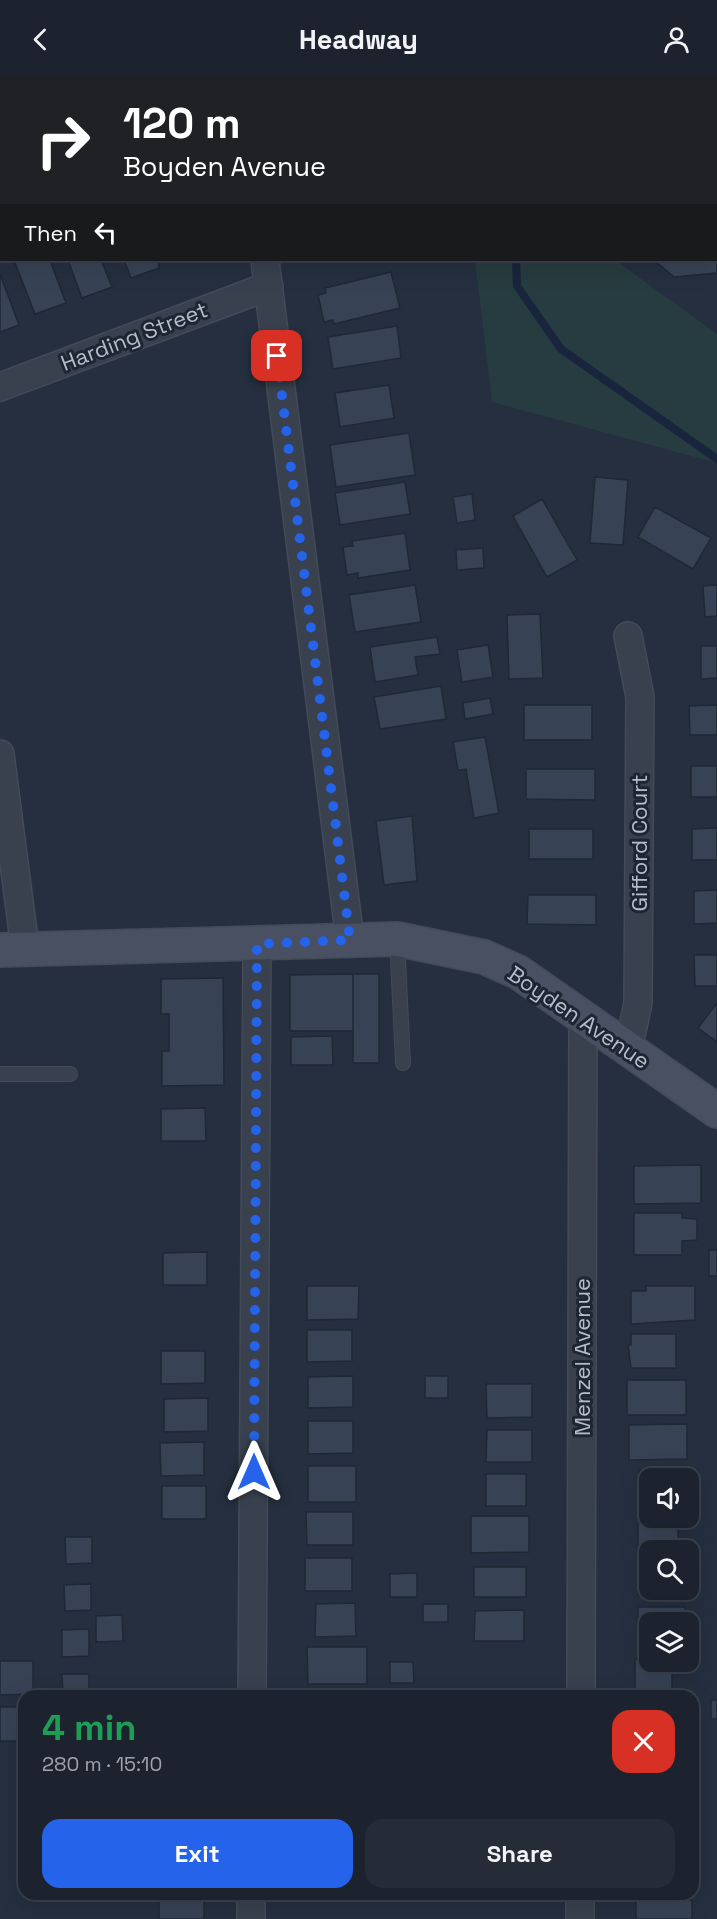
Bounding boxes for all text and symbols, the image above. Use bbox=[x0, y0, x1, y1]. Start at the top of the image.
text: Headway bbox=[299, 22, 418, 57]
icon: back bbox=[24, 23, 57, 56]
icon: person bbox=[660, 23, 693, 56]
text: 120 m bbox=[123, 97, 241, 150]
icon: right bbox=[24, 102, 102, 180]
text: Boyden Avenue bbox=[123, 149, 326, 184]
icon: left bbox=[89, 216, 122, 249]
text: Then bbox=[24, 219, 77, 247]
street label: Harding Street bbox=[57, 295, 211, 377]
pin bbox=[251, 330, 302, 381]
icon: arrive bbox=[260, 339, 293, 372]
street label: Gifford Court bbox=[625, 774, 653, 912]
street label: Boyden Avenue bbox=[503, 959, 655, 1075]
street label: Menzel Avenue bbox=[568, 1278, 596, 1436]
position arrow bbox=[222, 1440, 286, 1504]
map controls bbox=[639, 1468, 699, 1672]
button: sound bbox=[639, 1468, 699, 1528]
button: search bbox=[639, 1540, 699, 1600]
button: layers bbox=[639, 1612, 699, 1672]
text: 4 min bbox=[42, 1705, 137, 1751]
button: close bbox=[612, 1710, 675, 1773]
text: 280 m · 15:10 bbox=[42, 1751, 162, 1777]
button: Exit bbox=[42, 1819, 353, 1888]
button: Share bbox=[365, 1819, 675, 1888]

